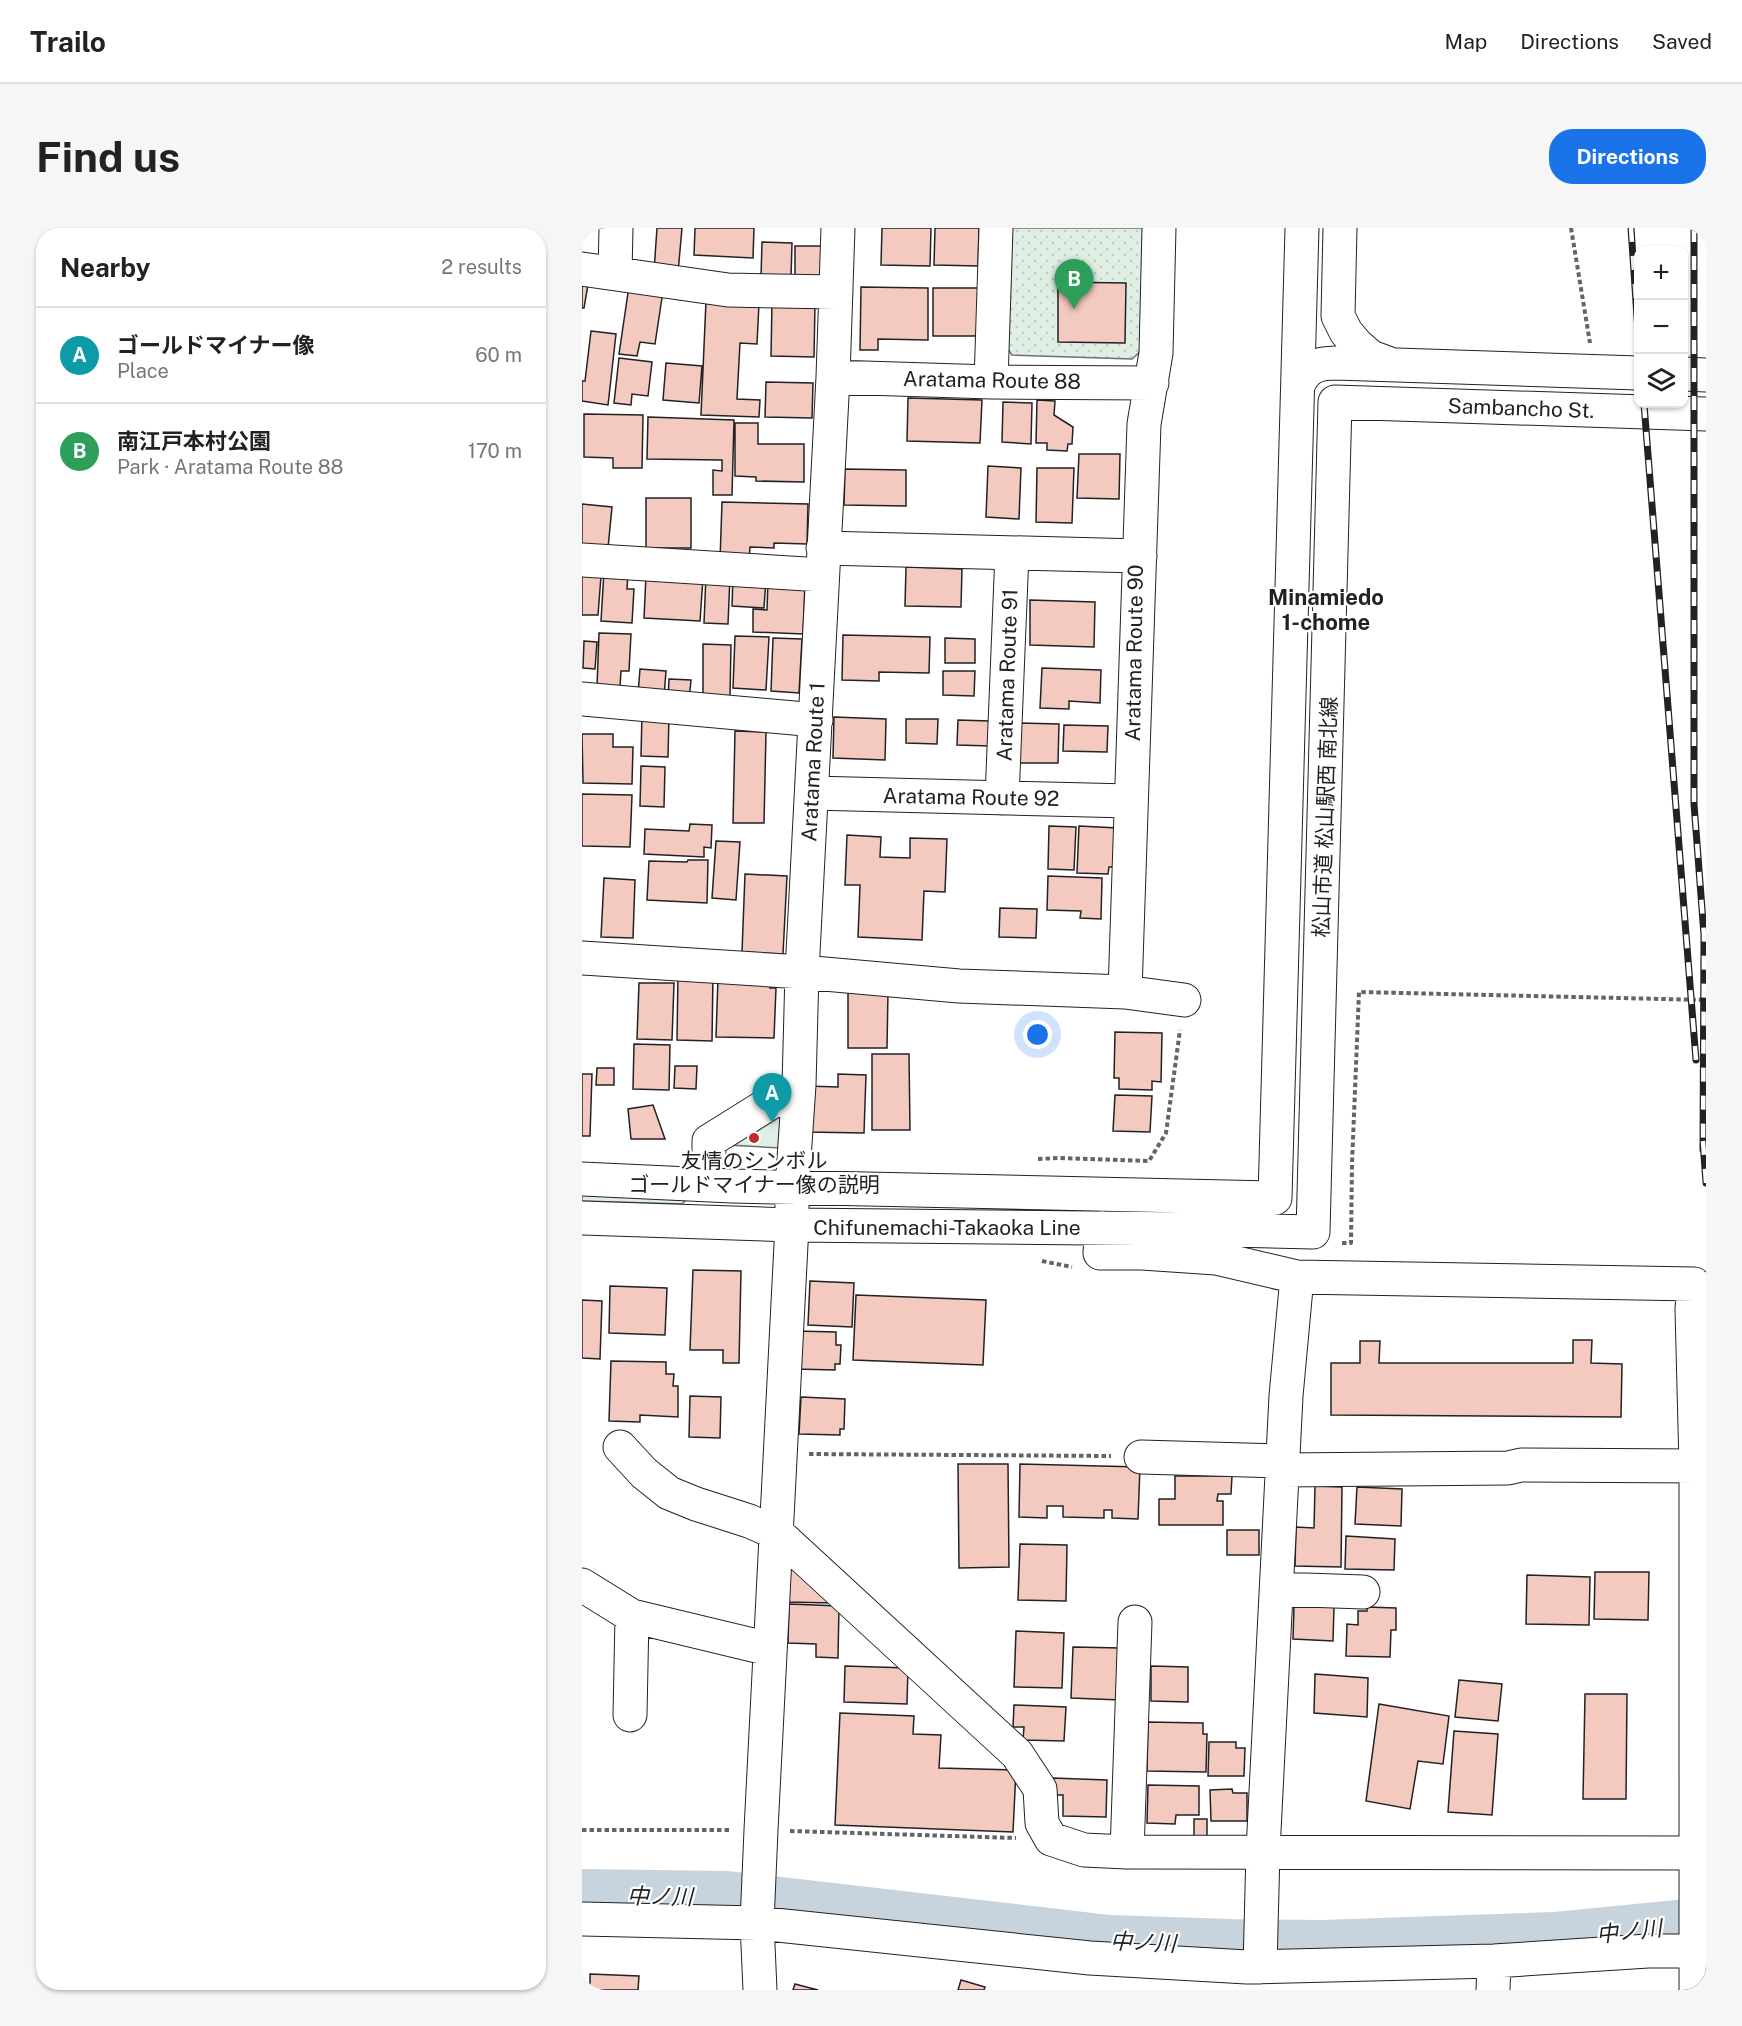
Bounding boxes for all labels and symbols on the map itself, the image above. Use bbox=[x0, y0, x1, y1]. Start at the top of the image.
pin: B bbox=[1054, 260, 1094, 309]
street label: Aratama Route 88 bbox=[903, 366, 1081, 394]
street label: Sambancho St. bbox=[1447, 393, 1595, 423]
street label: Aratama Route 90 bbox=[1120, 564, 1148, 742]
district label: Minamiedo 1-chome bbox=[1268, 584, 1384, 635]
street label: Aratama Route 91 bbox=[991, 588, 1023, 762]
street label: Aratama Route 1 bbox=[796, 682, 830, 842]
street label: 松山市道 松山駅西 南北線 bbox=[1308, 696, 1342, 938]
street label: Aratama Route 92 bbox=[882, 783, 1060, 811]
your location bbox=[1023, 1020, 1052, 1049]
pin: A bbox=[752, 1074, 792, 1123]
marker: 友情のシンボル ゴールドマイナー像の説明 bbox=[747, 1131, 761, 1145]
place label: 友情のシンボル ゴールドマイナー像の説明 bbox=[628, 1148, 880, 1197]
street label: Chifunemachi-Takaoka Line bbox=[813, 1215, 1081, 1240]
water label: 中ノ川 bbox=[627, 1882, 695, 1910]
water label: 中ノ川 bbox=[1595, 1914, 1665, 1947]
water label: 中ノ川 bbox=[1110, 1928, 1178, 1956]

